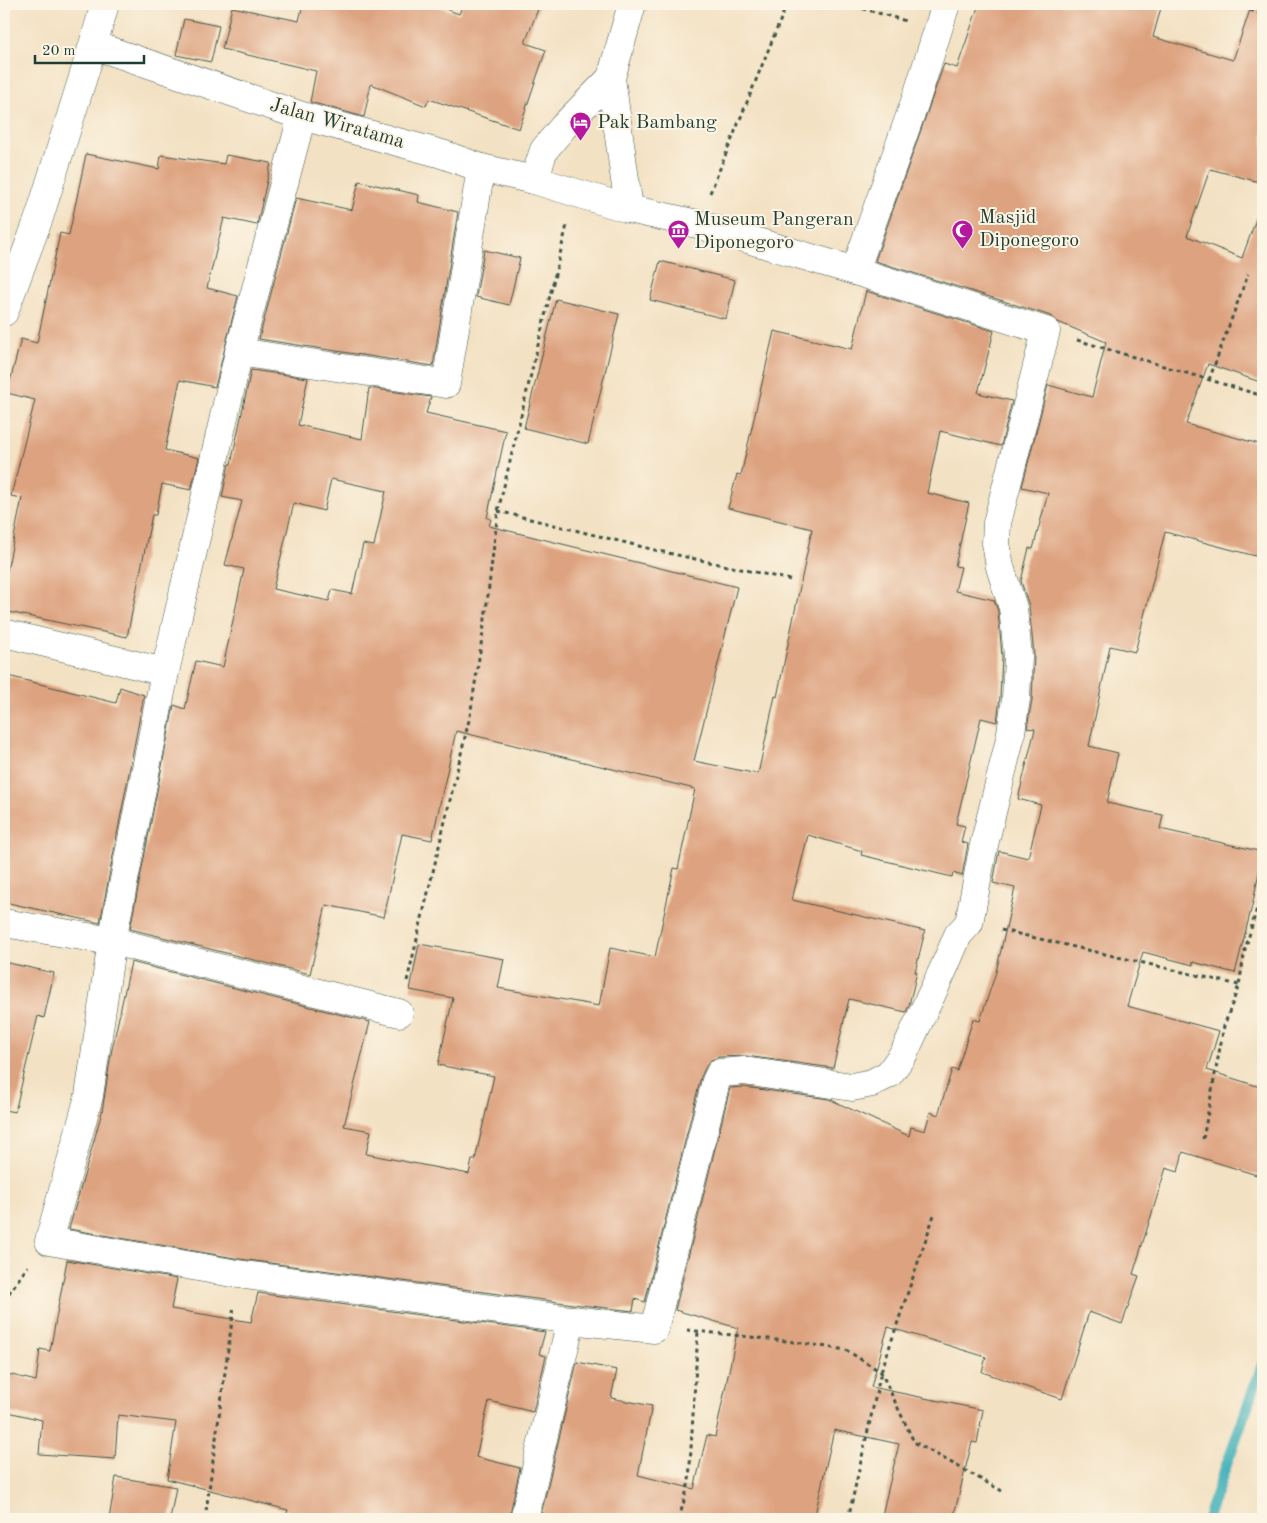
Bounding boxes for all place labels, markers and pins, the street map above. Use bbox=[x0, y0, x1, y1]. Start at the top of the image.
hotel icon: Pak Bambang bbox=[569, 111, 593, 142]
place label: Pak Bambang bbox=[597, 113, 717, 133]
place label: Masjid Diponegoro bbox=[979, 208, 1079, 251]
place label: Museum Pangeran Diponegoro bbox=[694, 210, 854, 253]
mosque icon: Masjid Diponegoro bbox=[951, 218, 975, 249]
museum icon: Museum Pangeran Diponegoro bbox=[666, 219, 690, 250]

